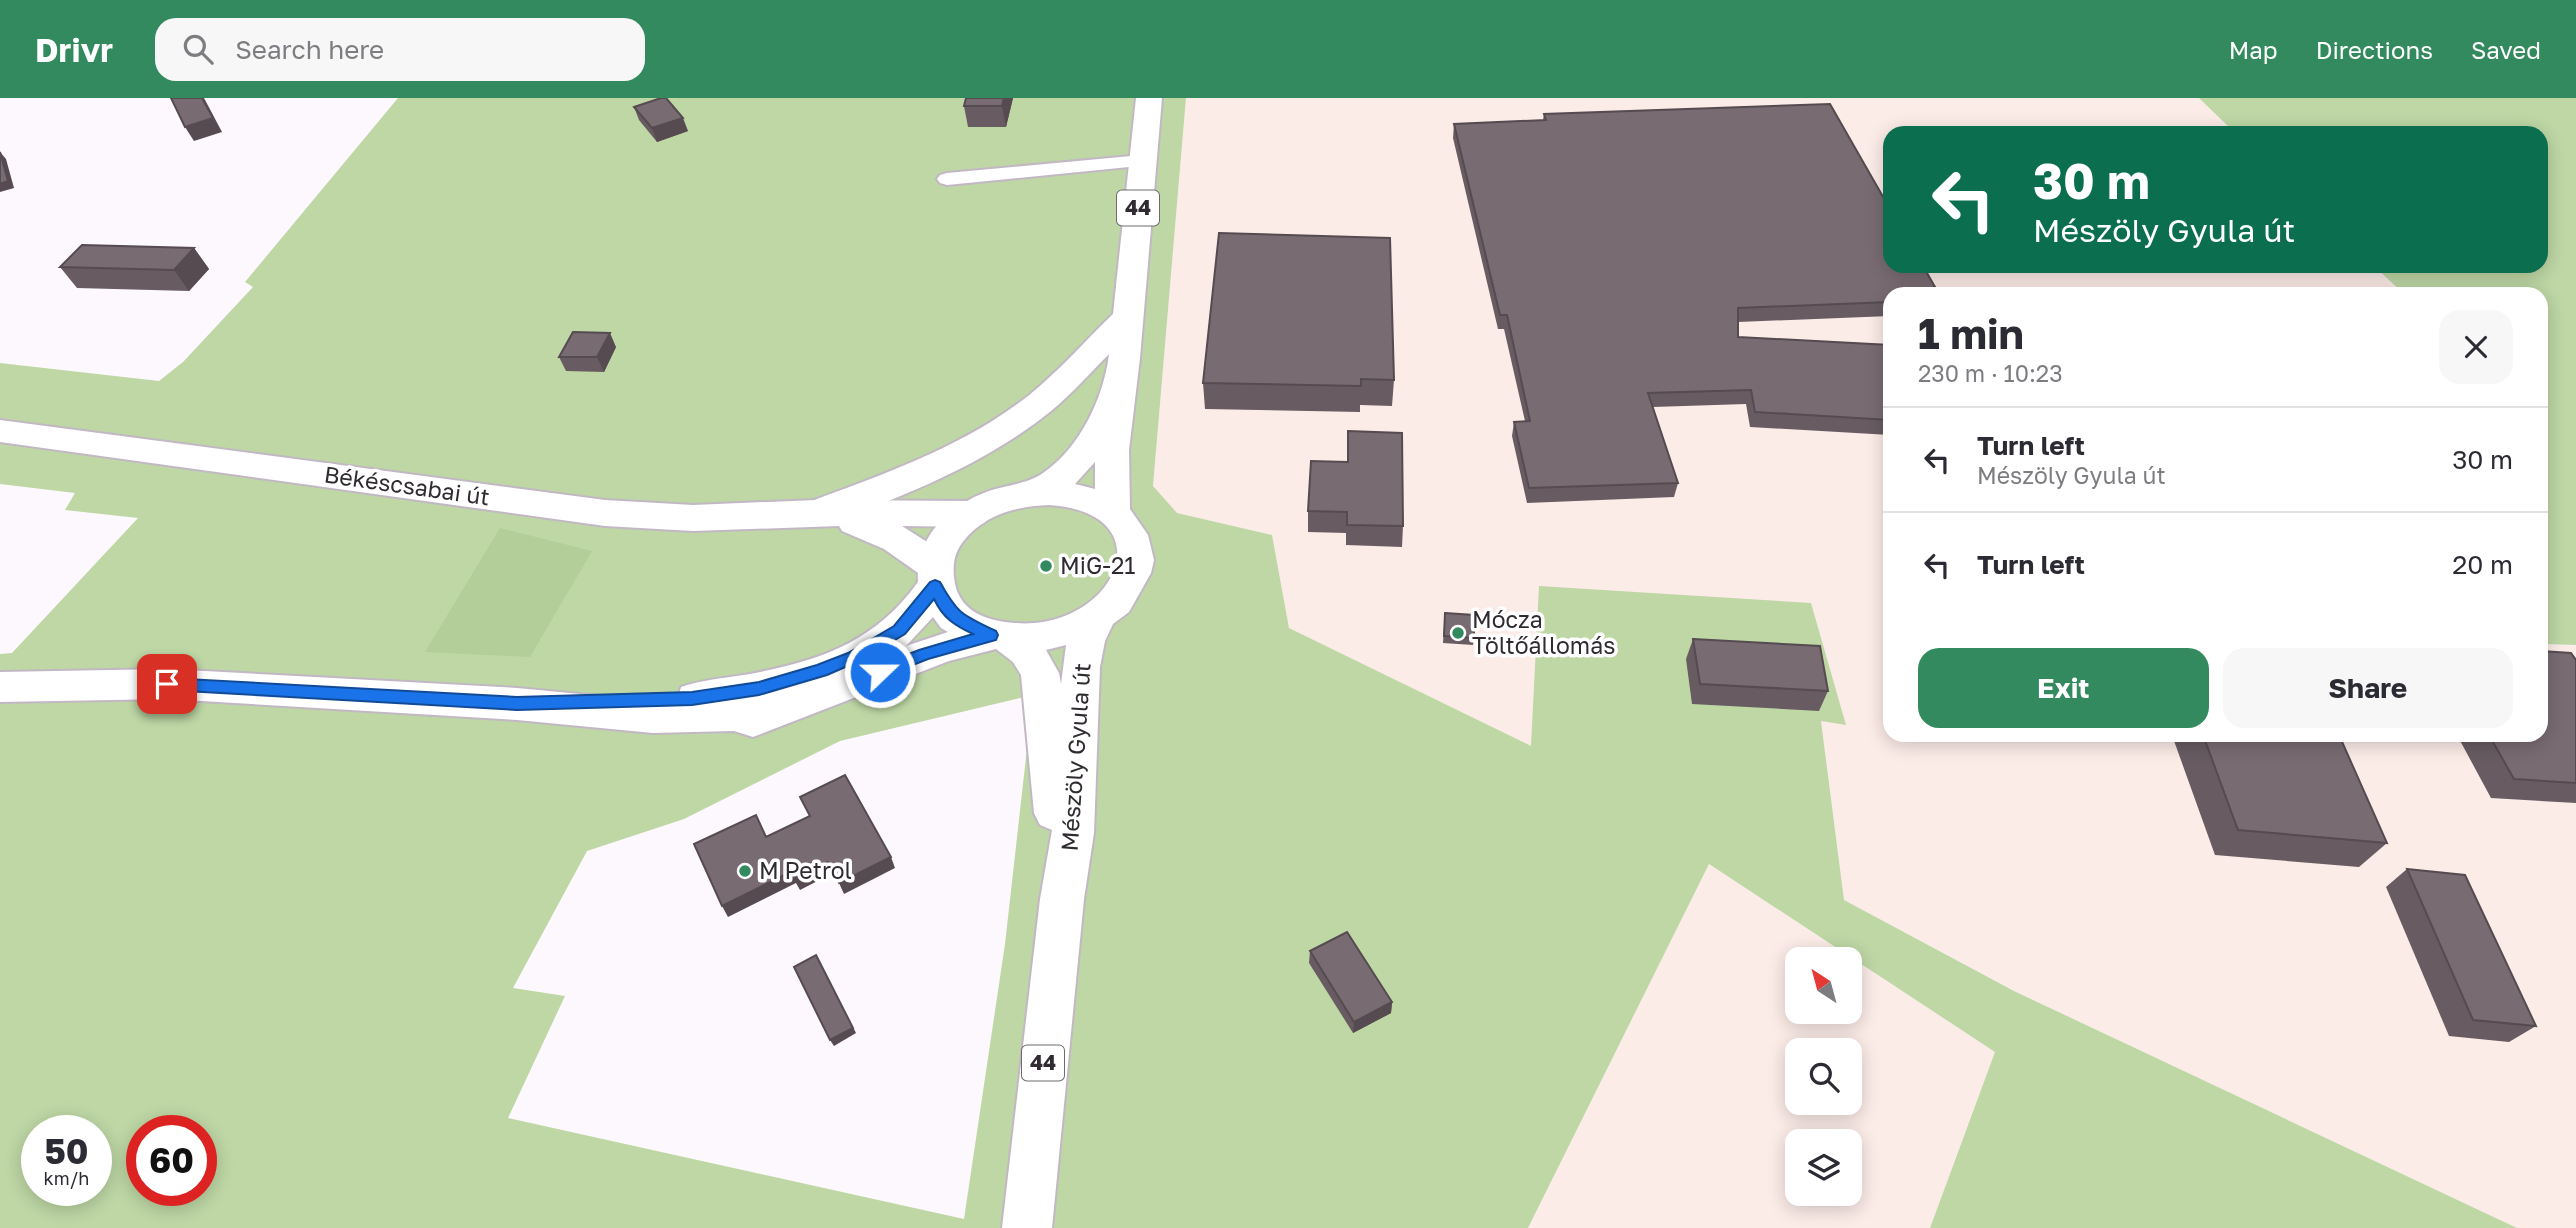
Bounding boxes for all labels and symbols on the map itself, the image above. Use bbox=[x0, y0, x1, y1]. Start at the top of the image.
road number: 44 bbox=[1117, 190, 1159, 226]
street label: Békéscsabai út bbox=[323, 460, 492, 510]
place label: MiG-21 bbox=[1060, 551, 1135, 579]
marker: MiG-21 bbox=[1038, 558, 1054, 574]
place label: Mócza Töltőállomás bbox=[1472, 605, 1615, 659]
marker: Mócza Töltőállomás bbox=[1450, 625, 1466, 641]
position arrow bbox=[843, 635, 917, 709]
pin bbox=[137, 654, 197, 714]
street label: Mészöly Gyula út bbox=[1054, 662, 1096, 852]
place label: M Petrol bbox=[759, 856, 852, 884]
marker: M Petrol bbox=[737, 863, 753, 879]
north arrow bbox=[1785, 947, 1862, 1024]
road number: 44 bbox=[1022, 1046, 1064, 1080]
speed limit sign: 60 bbox=[126, 1115, 217, 1206]

